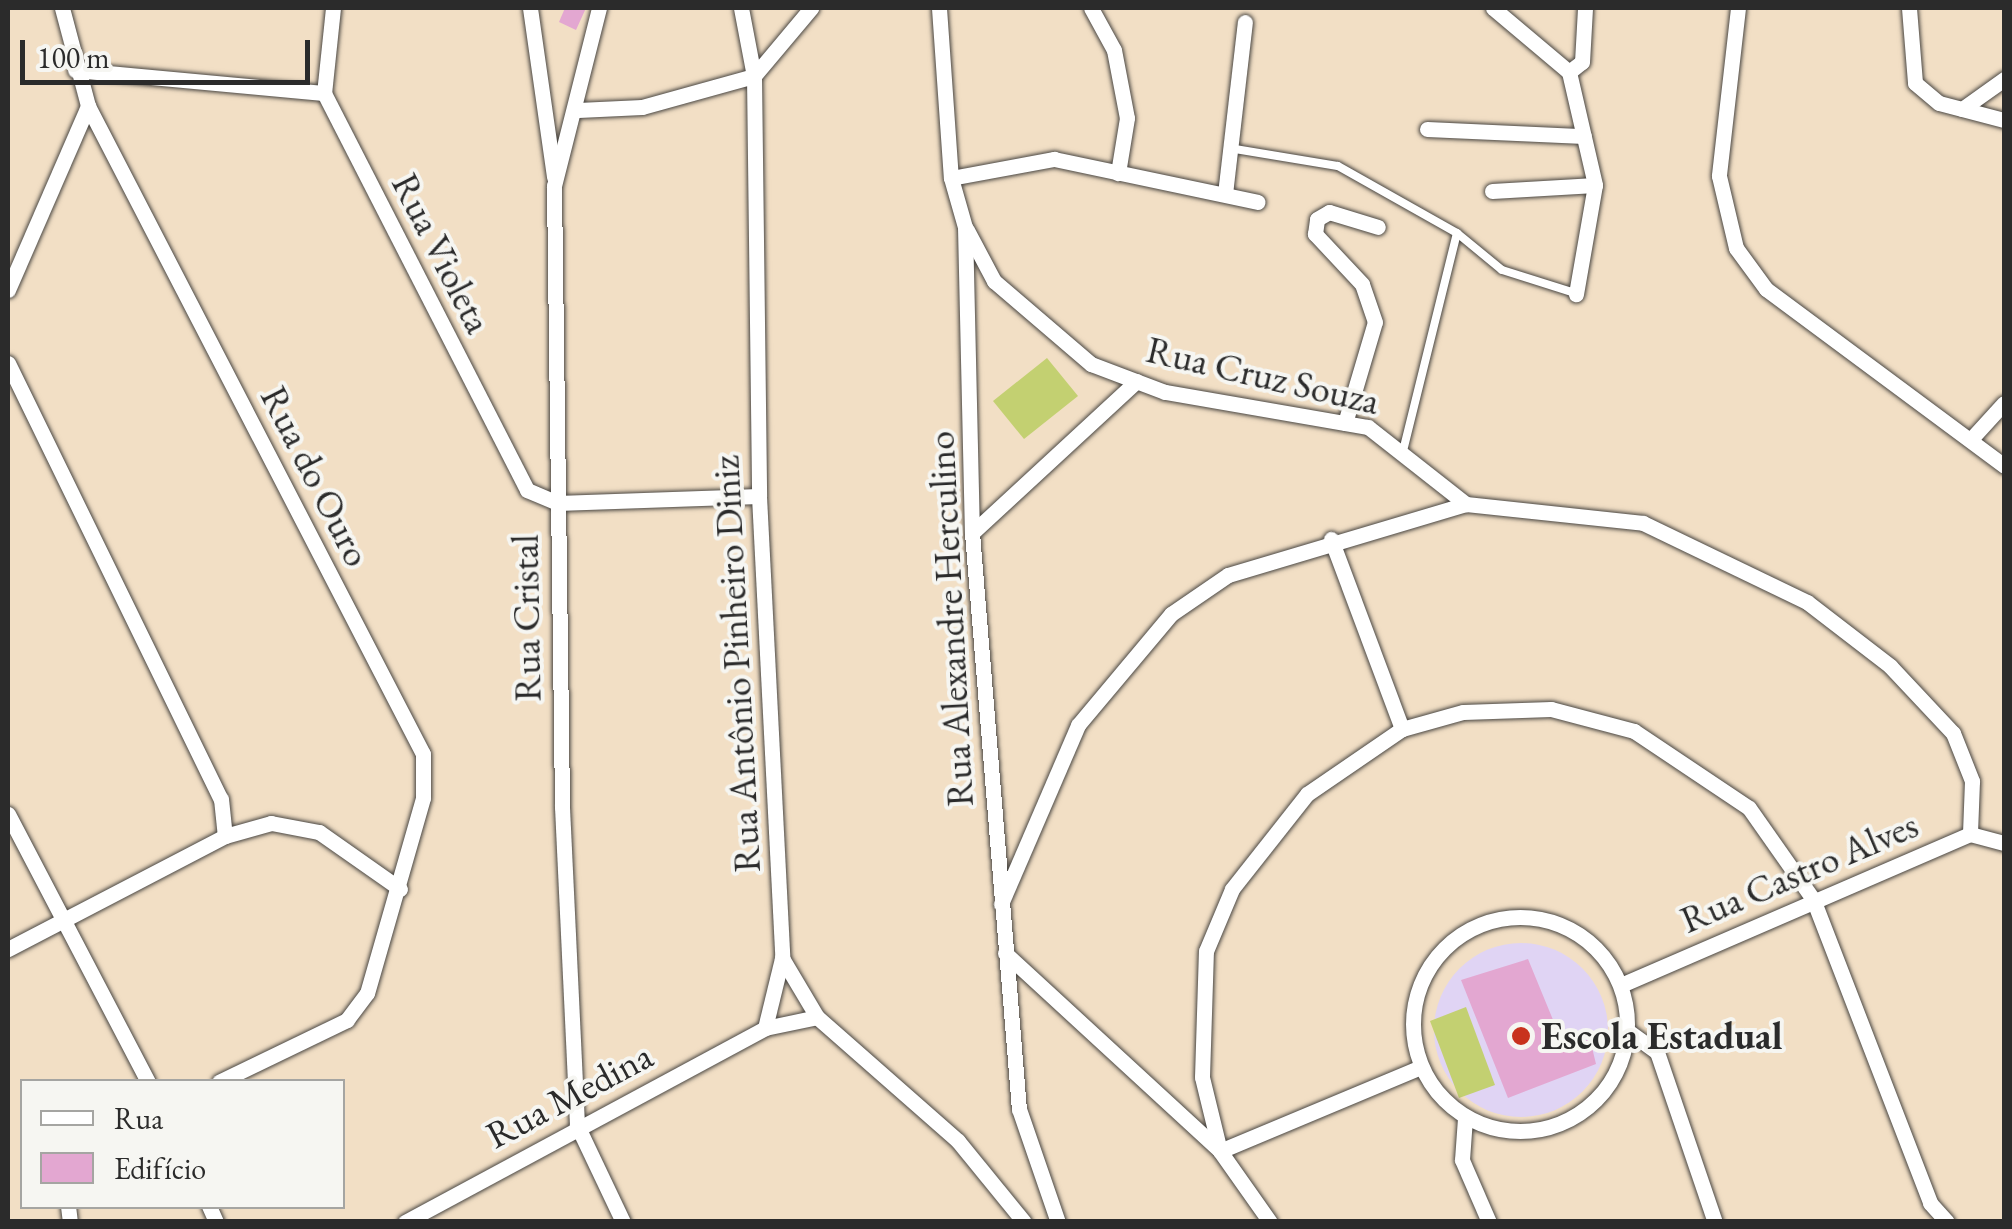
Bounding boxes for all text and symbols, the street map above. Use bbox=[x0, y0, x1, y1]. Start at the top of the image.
scale bar bbox=[25, 20, 315, 82]
text: 100 m bbox=[37, 38, 110, 77]
street label: Rua Violeta bbox=[382, 165, 502, 341]
street label: Rua Cruz Souza bbox=[1142, 326, 1384, 424]
street label: Rua do Ouro bbox=[251, 378, 381, 574]
street label: Rua Alexandre Herculino bbox=[917, 430, 983, 808]
street label: Rua Antônio Pinheiro Diniz bbox=[702, 454, 770, 874]
street label: Rua Cristal bbox=[502, 534, 550, 702]
street label: Rua Castro Alves bbox=[1673, 801, 1925, 943]
place label: Escola Estadual bbox=[1541, 1013, 1783, 1059]
marker: Escola Estadual bbox=[1510, 1025, 1532, 1047]
street label: Rua Medina bbox=[478, 1032, 660, 1158]
legend bbox=[20, 1079, 345, 1209]
text: Rua bbox=[114, 1099, 163, 1138]
text: Edifício bbox=[114, 1149, 206, 1188]

